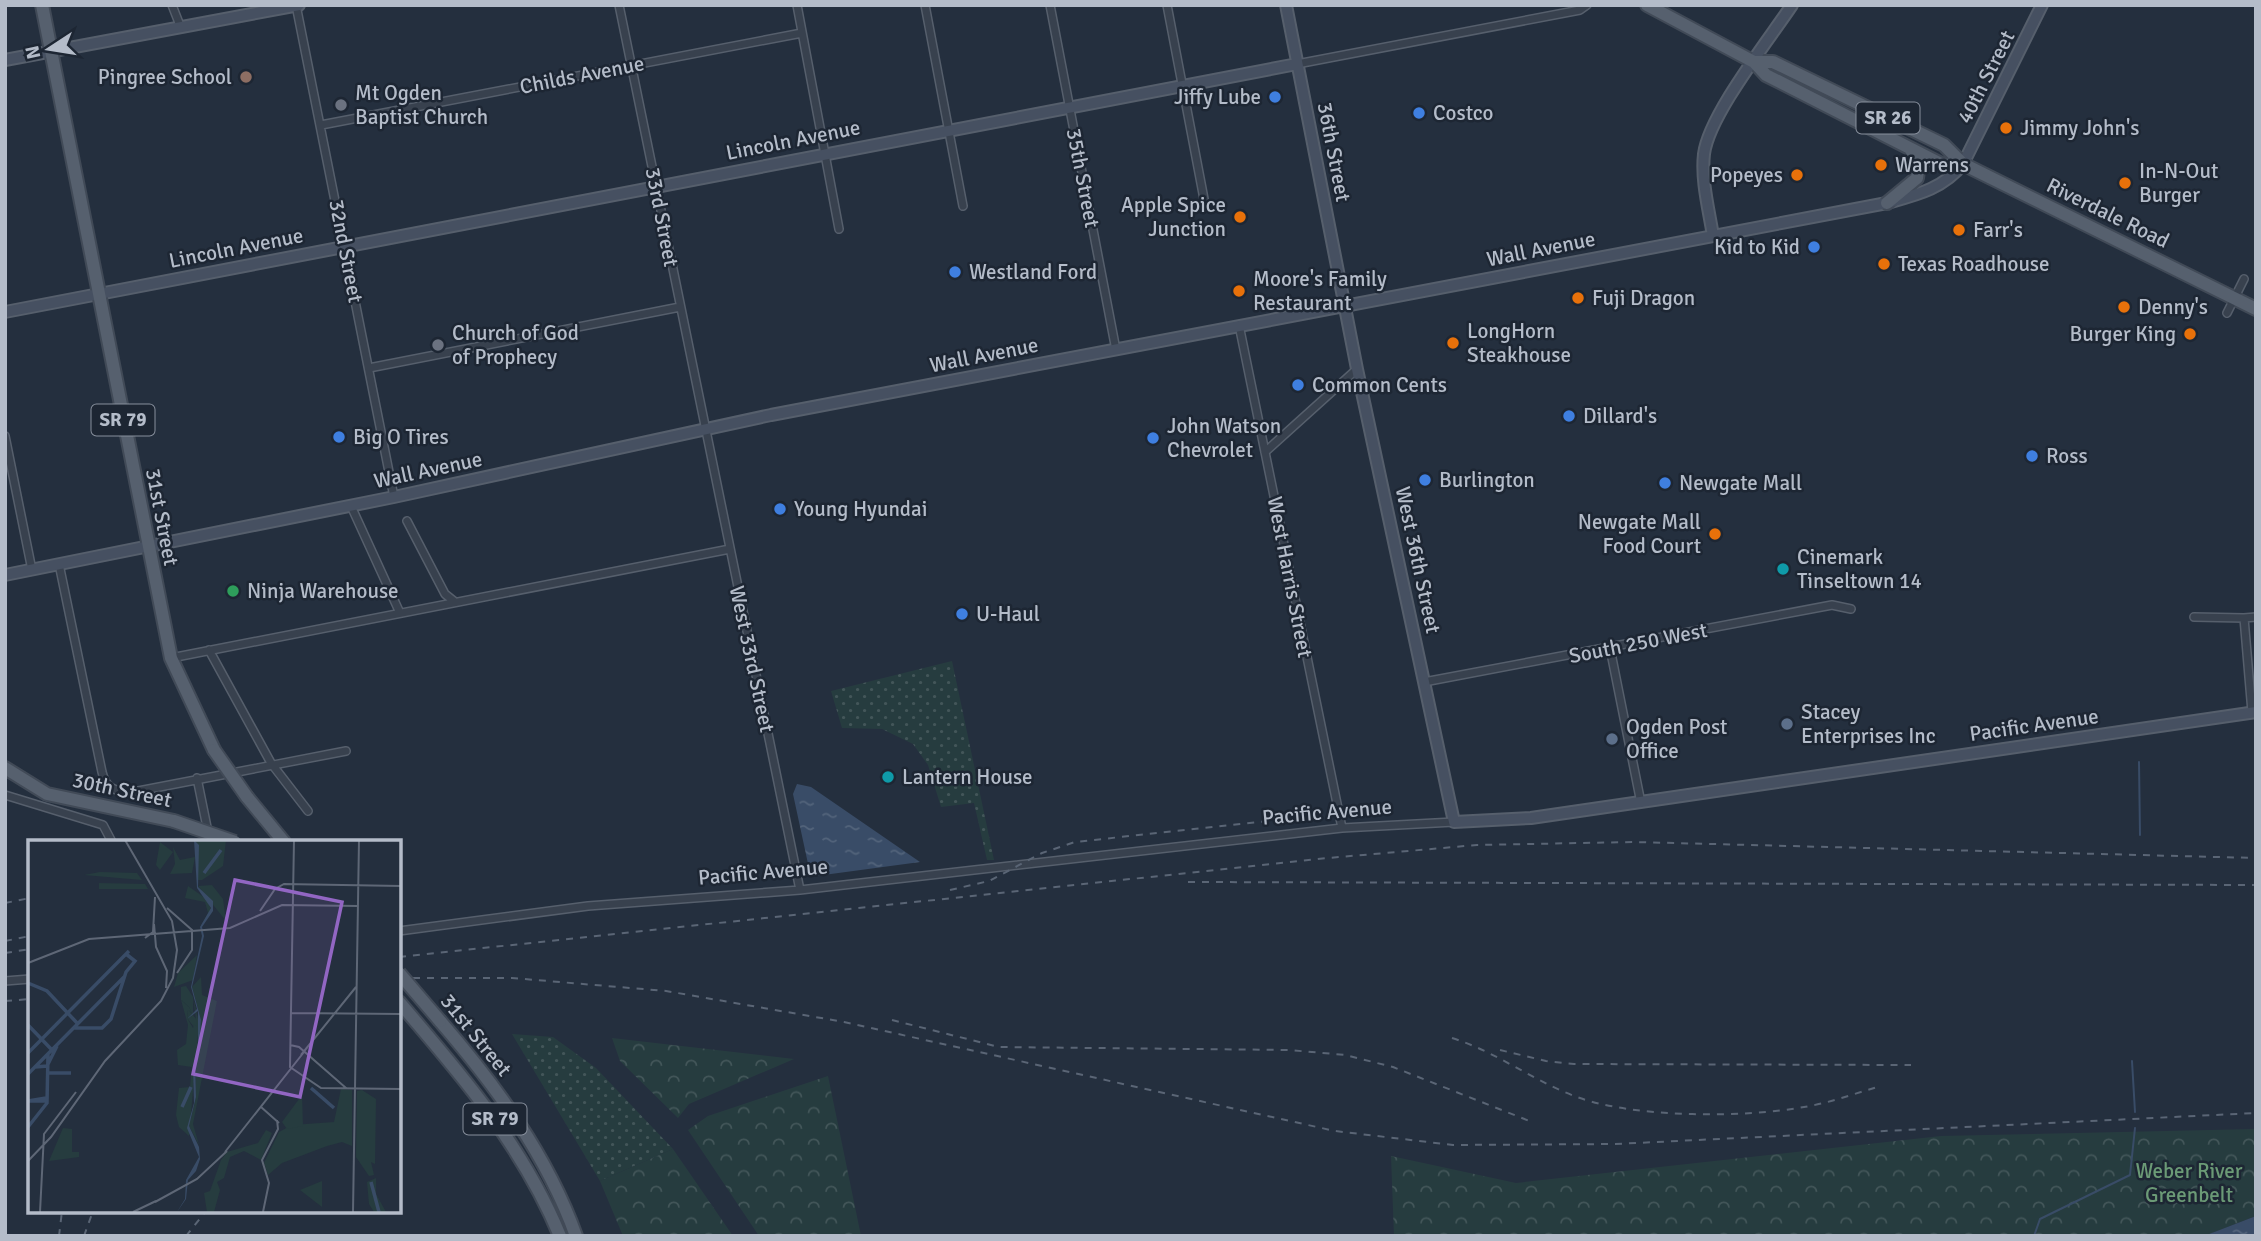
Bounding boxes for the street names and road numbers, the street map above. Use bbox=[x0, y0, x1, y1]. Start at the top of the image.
street label: 40th Street bbox=[1952, 26, 2020, 128]
street label: Childs Avenue bbox=[517, 50, 647, 100]
street label: 36th Street bbox=[1312, 100, 1356, 204]
road number: SR 26 bbox=[1856, 102, 1920, 134]
street label: Lincoln Avenue bbox=[724, 114, 862, 166]
street label: 35th Street bbox=[1061, 126, 1105, 230]
street label: 33rd Street bbox=[640, 165, 684, 269]
street label: Riverdale Road bbox=[2042, 172, 2174, 254]
street label: 32nd Street bbox=[323, 197, 369, 305]
street label: Lincoln Avenue bbox=[167, 222, 305, 274]
street label: Wall Avenue bbox=[1484, 226, 1598, 272]
street label: Wall Avenue bbox=[927, 332, 1041, 378]
road number: SR 79 bbox=[92, 404, 154, 436]
street label: Wall Avenue bbox=[371, 446, 485, 494]
street label: 31st Street bbox=[140, 466, 184, 568]
street label: West 36th Street bbox=[1390, 484, 1446, 636]
street label: West Harris Street bbox=[1262, 494, 1318, 660]
street label: West 33rd Street bbox=[724, 583, 780, 735]
street label: South 250 West bbox=[1567, 617, 1709, 669]
street label: Pacific Avenue bbox=[1968, 703, 2100, 747]
street label: 30th Street bbox=[70, 767, 174, 813]
street label: Pacific Avenue bbox=[1261, 793, 1393, 831]
street label: Pacific Avenue bbox=[697, 853, 829, 891]
street label: 31st Street bbox=[435, 989, 517, 1081]
road number: SR 79 bbox=[463, 1104, 526, 1134]

